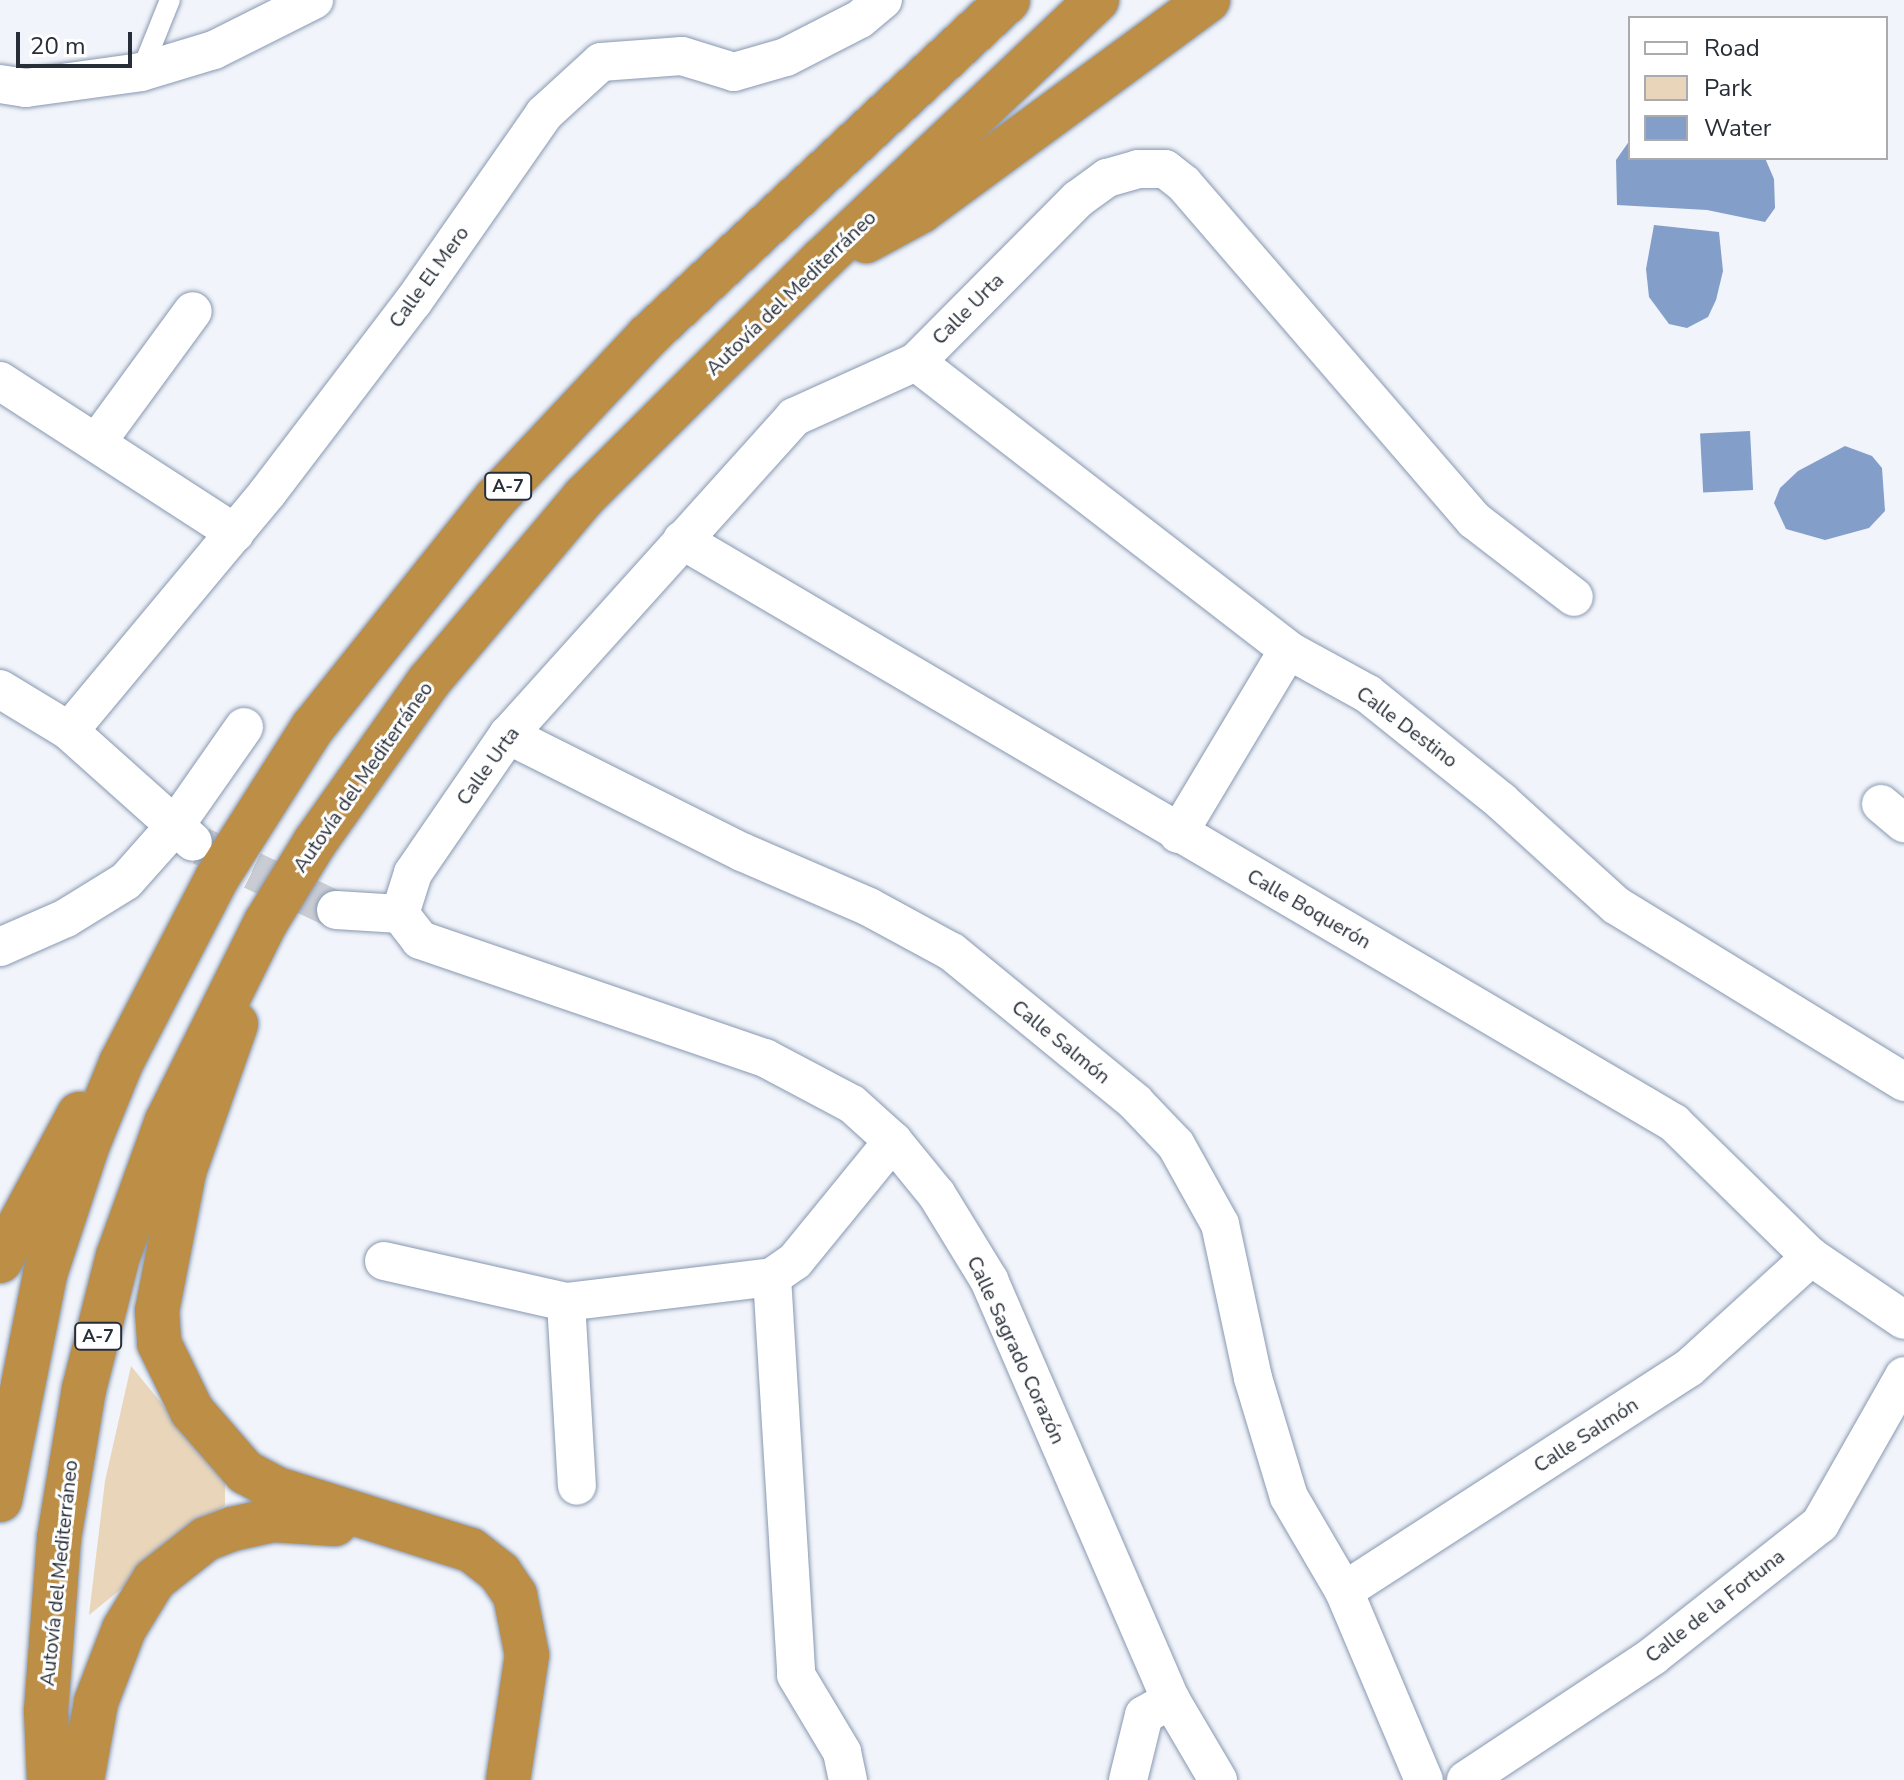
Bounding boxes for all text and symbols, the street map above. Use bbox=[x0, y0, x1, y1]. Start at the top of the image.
scale bar bbox=[20, 16, 136, 66]
legend bbox=[1628, 16, 1888, 160]
text: 20 m bbox=[30, 30, 86, 62]
text: Road bbox=[1704, 32, 1760, 64]
text: Park bbox=[1704, 72, 1752, 104]
text: Water bbox=[1704, 112, 1771, 144]
street label: Autovía del Mediterráneo bbox=[701, 205, 881, 381]
street label: Calle El Mero bbox=[384, 221, 474, 333]
street label: Calle Urta bbox=[927, 268, 1009, 350]
road number: A-7 bbox=[484, 472, 532, 500]
street label: Autovía del Mediterráneo bbox=[288, 677, 438, 877]
street label: Calle Destino bbox=[1352, 681, 1462, 773]
street label: Calle Urta bbox=[452, 722, 524, 810]
street label: Calle Boquerón bbox=[1243, 864, 1375, 954]
street label: Calle Salmón bbox=[1007, 995, 1115, 1089]
street label: Calle Sagrado Corazón bbox=[962, 1252, 1070, 1448]
road number: A-7 bbox=[74, 1322, 122, 1350]
street label: Calle Salmón bbox=[1529, 1392, 1643, 1478]
street label: Autovía del Mediterráneo bbox=[35, 1459, 83, 1687]
street label: Calle de la Fortuna bbox=[1641, 1544, 1789, 1668]

